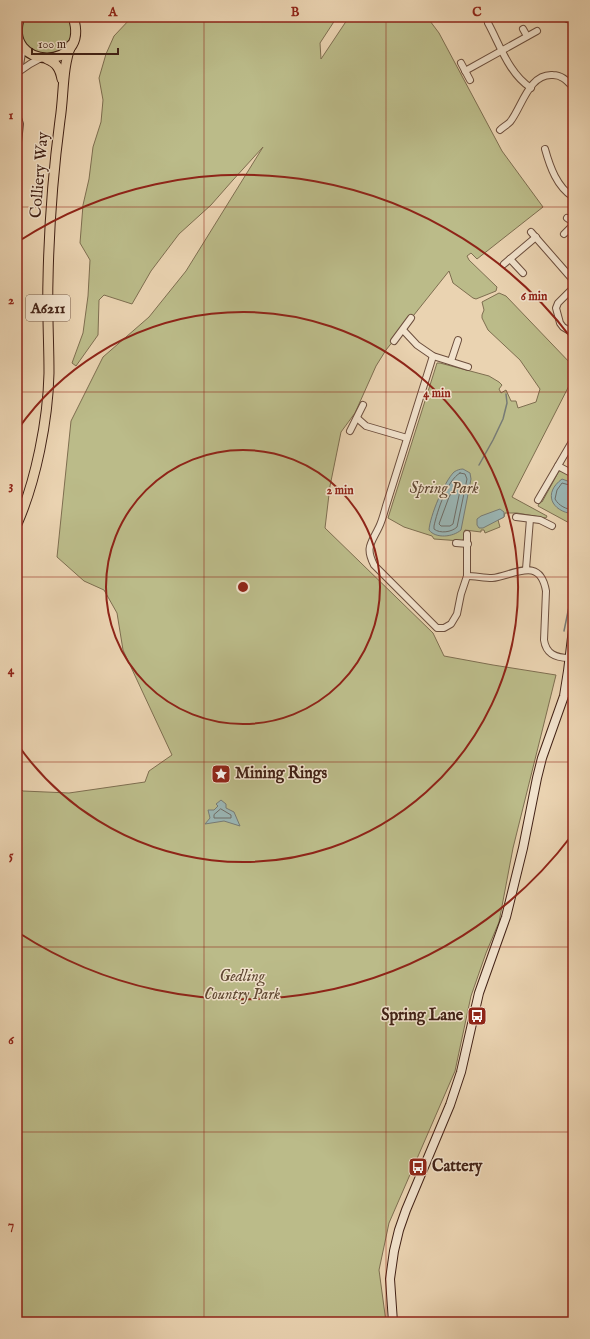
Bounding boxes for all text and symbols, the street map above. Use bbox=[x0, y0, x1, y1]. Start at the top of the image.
text: A bbox=[108, 4, 119, 21]
text: B bbox=[291, 4, 300, 21]
text: C bbox=[472, 4, 482, 21]
scale bar bbox=[32, 30, 118, 56]
text: 100 m bbox=[38, 37, 66, 52]
text: 1 bbox=[9, 107, 14, 124]
street label: Colliery Way bbox=[26, 131, 54, 219]
text: 6 min bbox=[521, 289, 548, 304]
text: 2 bbox=[8, 292, 14, 309]
road number: A6211 bbox=[26, 295, 70, 321]
text: 4 min bbox=[423, 386, 451, 401]
text: 3 bbox=[9, 477, 14, 494]
park label: Spring Park bbox=[409, 479, 479, 499]
text: 2 min bbox=[326, 483, 354, 498]
centre of rings bbox=[236, 580, 250, 594]
text: 4 bbox=[8, 662, 15, 679]
place icon: Mining Rings bbox=[210, 763, 232, 785]
place label: Mining Rings bbox=[235, 764, 327, 784]
text: 5 bbox=[9, 847, 14, 864]
park label: Gedling Country Park bbox=[204, 967, 281, 1005]
bus stop icon: Spring Lane bbox=[466, 1005, 488, 1027]
place label: Spring Lane bbox=[381, 1006, 464, 1026]
text: 6 bbox=[8, 1032, 14, 1049]
bus stop icon: Cattery bbox=[407, 1156, 429, 1178]
place label: Cattery bbox=[432, 1157, 484, 1177]
text: 7 bbox=[8, 1217, 14, 1234]

